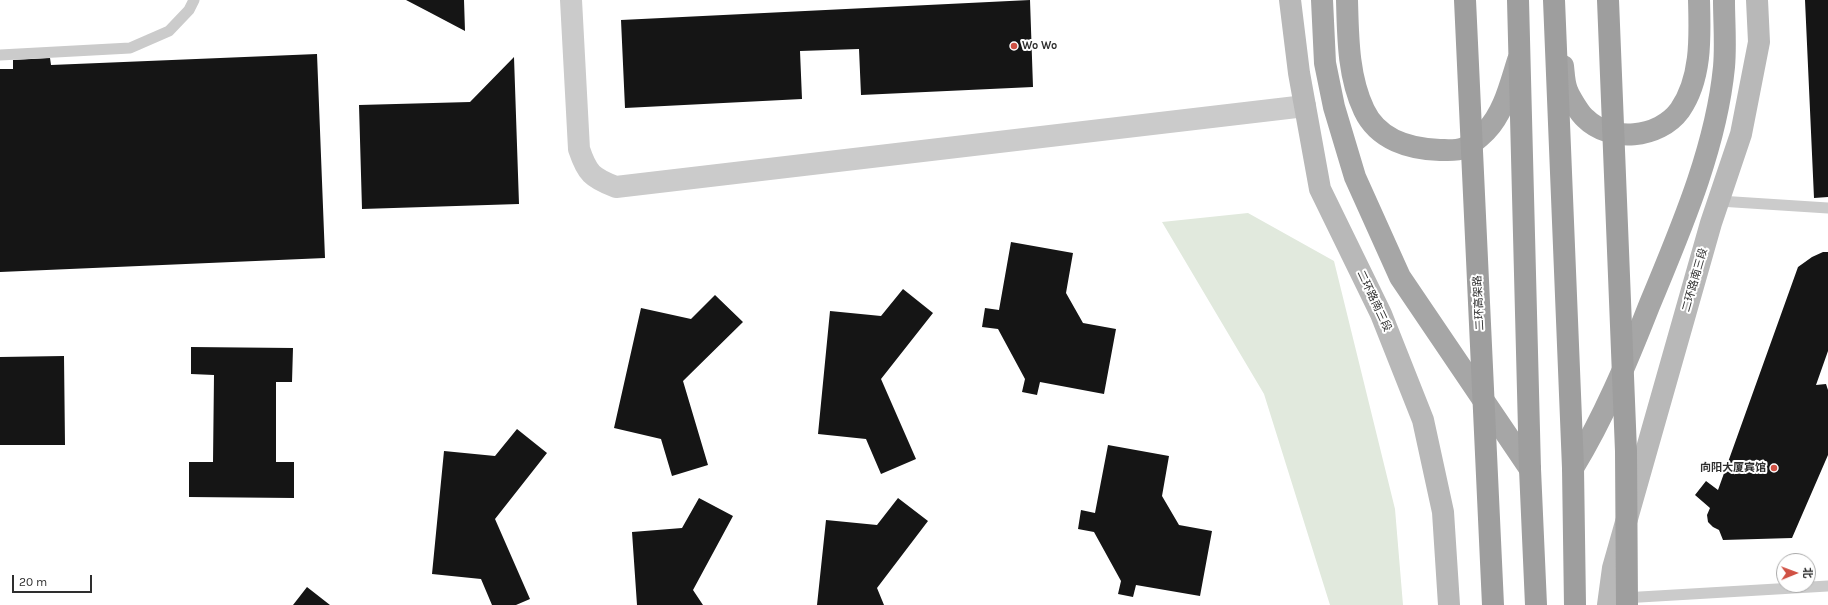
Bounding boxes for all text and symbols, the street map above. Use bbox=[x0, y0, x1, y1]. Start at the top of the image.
place label: Wo Wo bbox=[1022, 39, 1057, 53]
marker: Wo Wo bbox=[1009, 41, 1019, 51]
street label: 二环路南三段 bbox=[1680, 246, 1710, 314]
street label: 二环路南三段 bbox=[1354, 268, 1394, 334]
street label: 二环高架路 bbox=[1471, 275, 1487, 331]
place label: 向阳大厦宾馆 bbox=[1700, 461, 1766, 475]
marker: 向阳大厦宾馆 bbox=[1769, 463, 1779, 473]
north arrow bbox=[1776, 553, 1816, 593]
scale bar bbox=[14, 567, 94, 593]
text: 北 bbox=[1801, 567, 1814, 578]
text: 20 m bbox=[19, 575, 47, 589]

